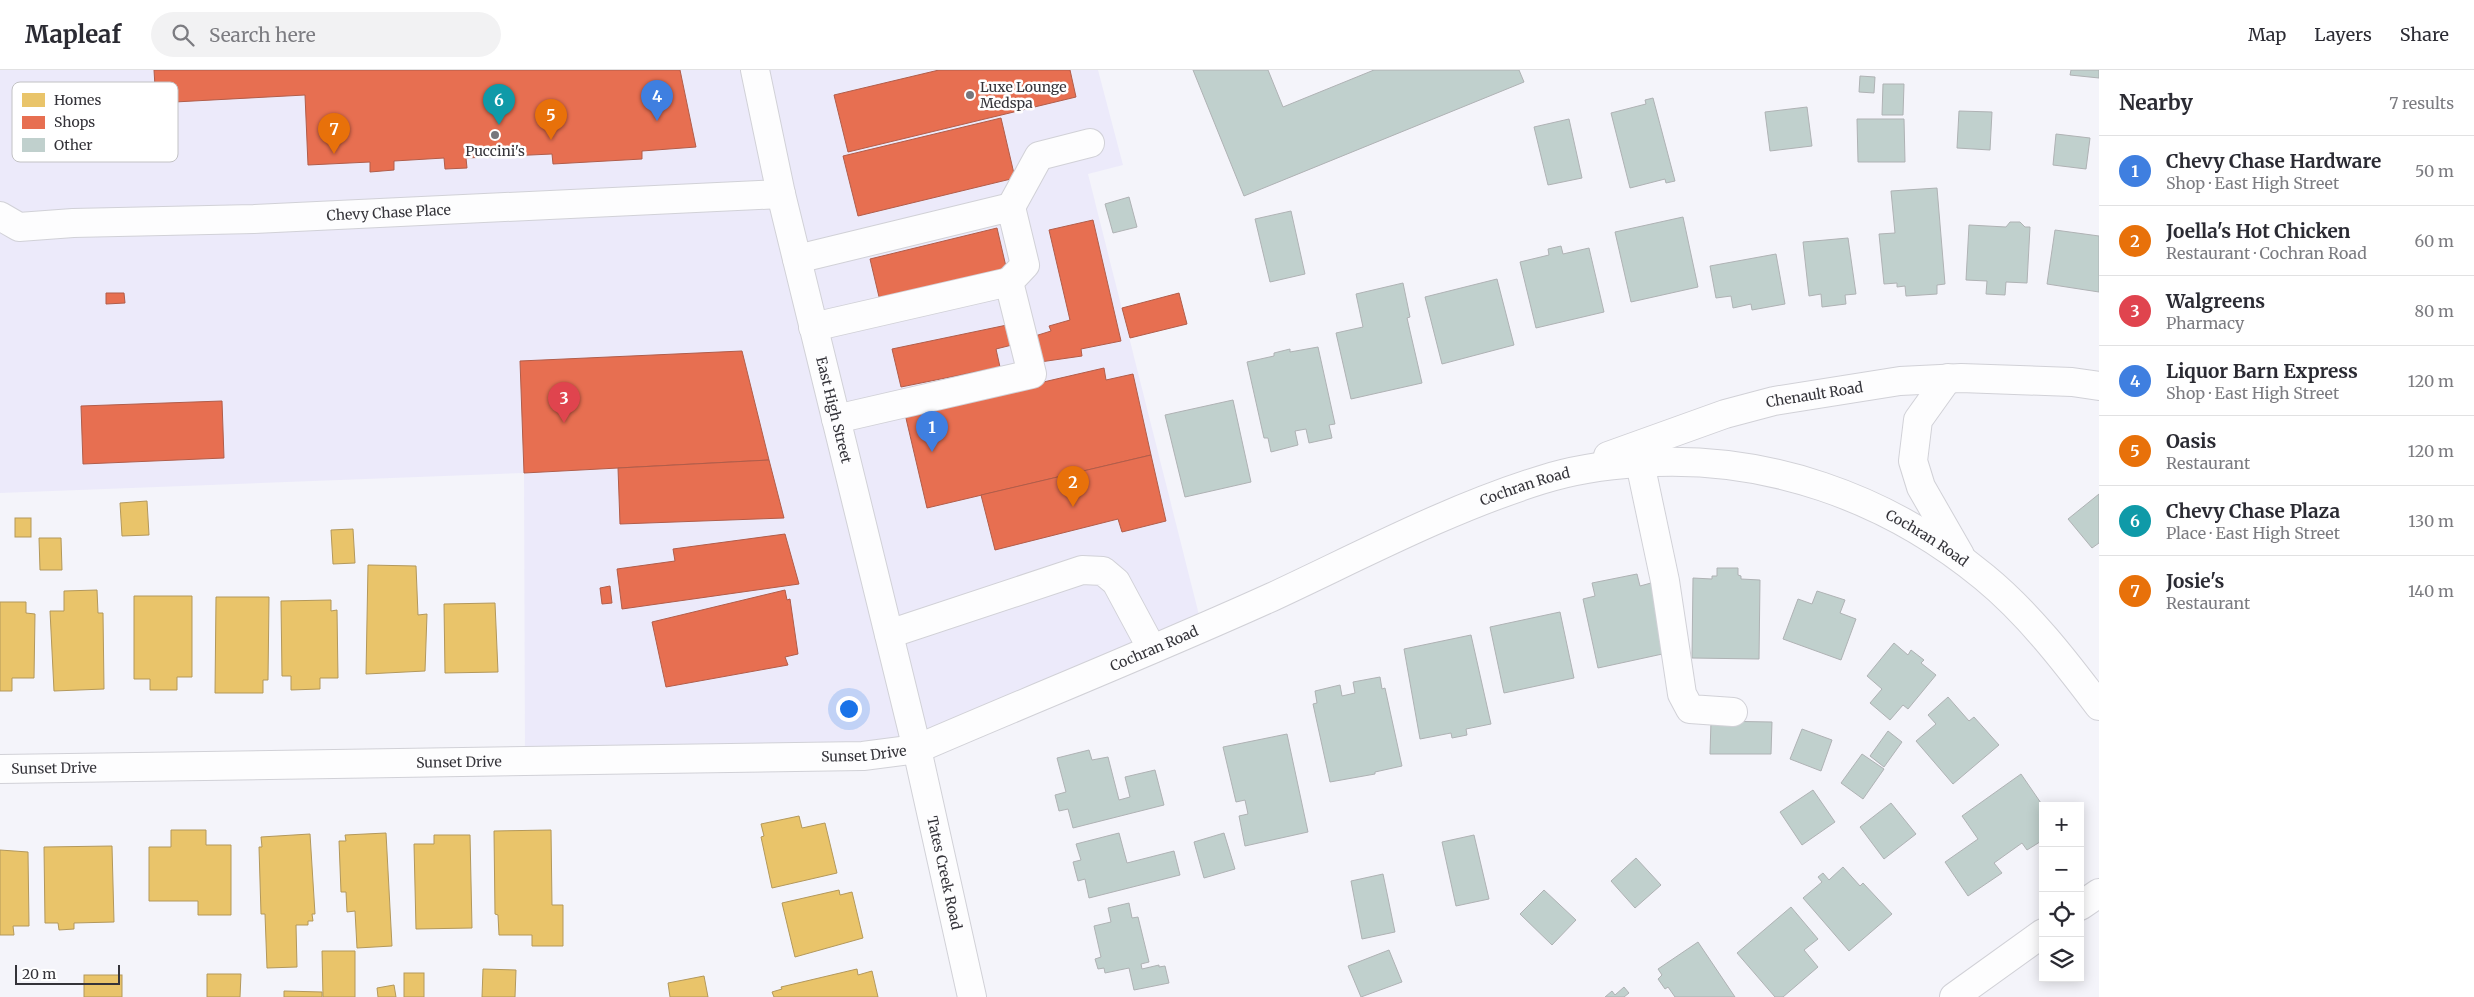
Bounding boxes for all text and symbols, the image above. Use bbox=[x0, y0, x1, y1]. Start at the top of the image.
search box bbox=[151, 12, 501, 57]
text: Mapleaf bbox=[25, 19, 121, 50]
icon: search bbox=[169, 21, 197, 49]
text: Search here bbox=[209, 23, 316, 47]
text: Map bbox=[2248, 23, 2286, 46]
text: Layers bbox=[2314, 23, 2372, 46]
text: Share bbox=[2400, 23, 2449, 46]
place label: Luxe Lounge Medspa bbox=[980, 78, 1067, 112]
pin: 4 bbox=[641, 80, 673, 121]
legend bbox=[12, 82, 178, 162]
pin: 6 bbox=[483, 84, 515, 125]
marker: Luxe Lounge Medspa bbox=[964, 89, 976, 101]
text: Nearby bbox=[2119, 89, 2193, 116]
text: Homes bbox=[54, 91, 101, 109]
text: 7 results bbox=[2389, 93, 2454, 113]
pin: 5 bbox=[535, 99, 567, 140]
text: Shops bbox=[54, 113, 95, 131]
pin: 7 bbox=[318, 113, 350, 154]
marker: Puccini's bbox=[489, 129, 501, 141]
text: Other bbox=[54, 136, 93, 154]
place label: Puccini's bbox=[465, 142, 525, 160]
text: Chevy Chase Hardware bbox=[2166, 149, 2381, 173]
text: 1 bbox=[2131, 161, 2139, 181]
text: 50 m bbox=[2415, 161, 2454, 181]
text: Shop · East High Street bbox=[2166, 173, 2339, 193]
street label: Chevy Chase Place bbox=[326, 201, 451, 225]
text: Joella's Hot Chicken bbox=[2166, 219, 2351, 243]
text: 2 bbox=[2130, 231, 2140, 251]
text: 60 m bbox=[2414, 231, 2454, 251]
text: Restaurant · Cochran Road bbox=[2166, 243, 2367, 263]
text: Walgreens bbox=[2166, 289, 2265, 313]
text: 3 bbox=[2130, 301, 2140, 321]
text: 80 m bbox=[2415, 301, 2454, 321]
text: Pharmacy bbox=[2166, 313, 2244, 333]
street label: East High Street bbox=[812, 355, 856, 466]
text: Liquor Barn Express bbox=[2166, 359, 2358, 383]
text: 4 bbox=[2130, 371, 2140, 391]
text: 120 m bbox=[2408, 371, 2454, 391]
street label: Chenault Road bbox=[1764, 378, 1865, 412]
pin: 3 bbox=[548, 382, 580, 423]
text: Shop · East High Street bbox=[2166, 383, 2339, 403]
pin: 1 bbox=[916, 411, 948, 452]
text: Oasis bbox=[2166, 429, 2216, 453]
text: 5 bbox=[2130, 441, 2140, 461]
text: 120 m bbox=[2408, 441, 2454, 461]
text: Restaurant bbox=[2166, 453, 2250, 473]
street label: Cochran Road bbox=[1477, 463, 1572, 510]
pin: 2 bbox=[1057, 466, 1089, 507]
text: Chevy Chase Plaza bbox=[2166, 499, 2340, 523]
street label: Cochran Road bbox=[1883, 506, 1972, 571]
text: 6 bbox=[2130, 511, 2140, 531]
text: 130 m bbox=[2408, 511, 2454, 531]
text: Place · East High Street bbox=[2166, 523, 2340, 543]
text: Josie's bbox=[2166, 569, 2224, 593]
text: 7 bbox=[2130, 581, 2140, 601]
text: 140 m bbox=[2408, 581, 2454, 601]
text: Restaurant bbox=[2166, 593, 2250, 613]
street label: Cochran Road bbox=[1107, 622, 1201, 675]
your location bbox=[836, 696, 862, 722]
street label: Sunset Drive bbox=[821, 741, 908, 766]
street label: Sunset Drive bbox=[416, 752, 502, 772]
street label: Sunset Drive bbox=[11, 759, 97, 778]
map controls bbox=[2039, 802, 2084, 982]
button: + bbox=[2039, 802, 2084, 847]
street label: Tates Creek Road bbox=[923, 814, 966, 932]
button: − bbox=[2039, 847, 2084, 892]
button: locate bbox=[2039, 892, 2084, 937]
button: layers bbox=[2039, 937, 2084, 982]
scale bar bbox=[15, 962, 120, 985]
text: 20 m bbox=[22, 965, 56, 983]

